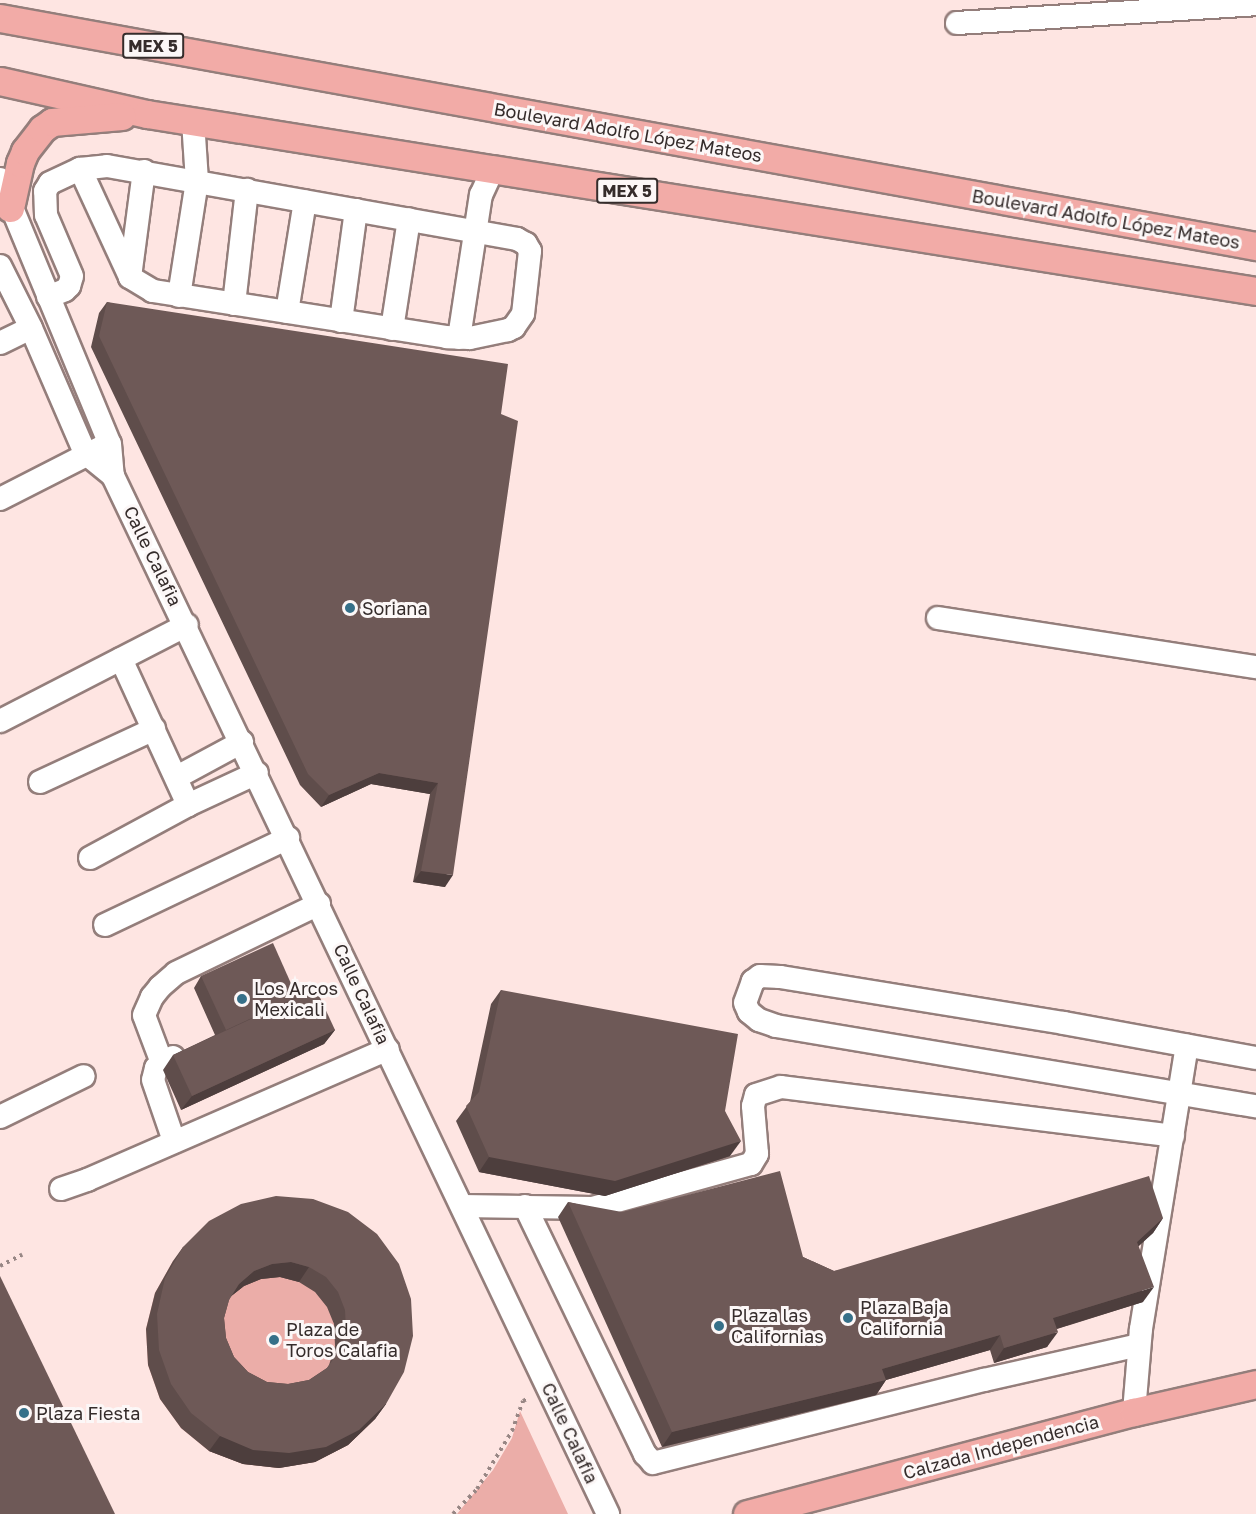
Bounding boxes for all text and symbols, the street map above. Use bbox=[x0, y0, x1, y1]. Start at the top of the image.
road number: MEX 5 bbox=[122, 33, 184, 59]
street label: Boulevard Adolfo López Mateos bbox=[492, 98, 764, 166]
road number: MEX 5 bbox=[596, 178, 658, 204]
street label: Boulevard Adolfo López Mateos bbox=[970, 185, 1242, 253]
street label: Calle Calafia bbox=[119, 502, 187, 610]
place label: Soriana bbox=[362, 597, 428, 619]
marker: Soriana bbox=[343, 601, 357, 615]
street label: Calle Calafia bbox=[329, 940, 395, 1048]
place label: Los Arcos Mexicali bbox=[254, 978, 338, 1020]
marker: Los Arcos Mexicali bbox=[235, 992, 249, 1006]
place label: Plaza Baja California bbox=[860, 1297, 949, 1340]
place label: Plaza las Californias bbox=[731, 1305, 824, 1348]
marker: Plaza Baja California bbox=[841, 1311, 855, 1325]
place label: Plaza de Toros Calafia bbox=[286, 1319, 398, 1362]
marker: Plaza las Californias bbox=[712, 1319, 726, 1333]
marker: Plaza de Toros Calafia bbox=[267, 1333, 281, 1347]
street label: Calle Calafia bbox=[537, 1379, 603, 1487]
place label: Plaza Fiesta bbox=[36, 1402, 140, 1424]
marker: Plaza Fiesta bbox=[17, 1406, 31, 1420]
street label: Calzada Independencia bbox=[901, 1410, 1101, 1484]

